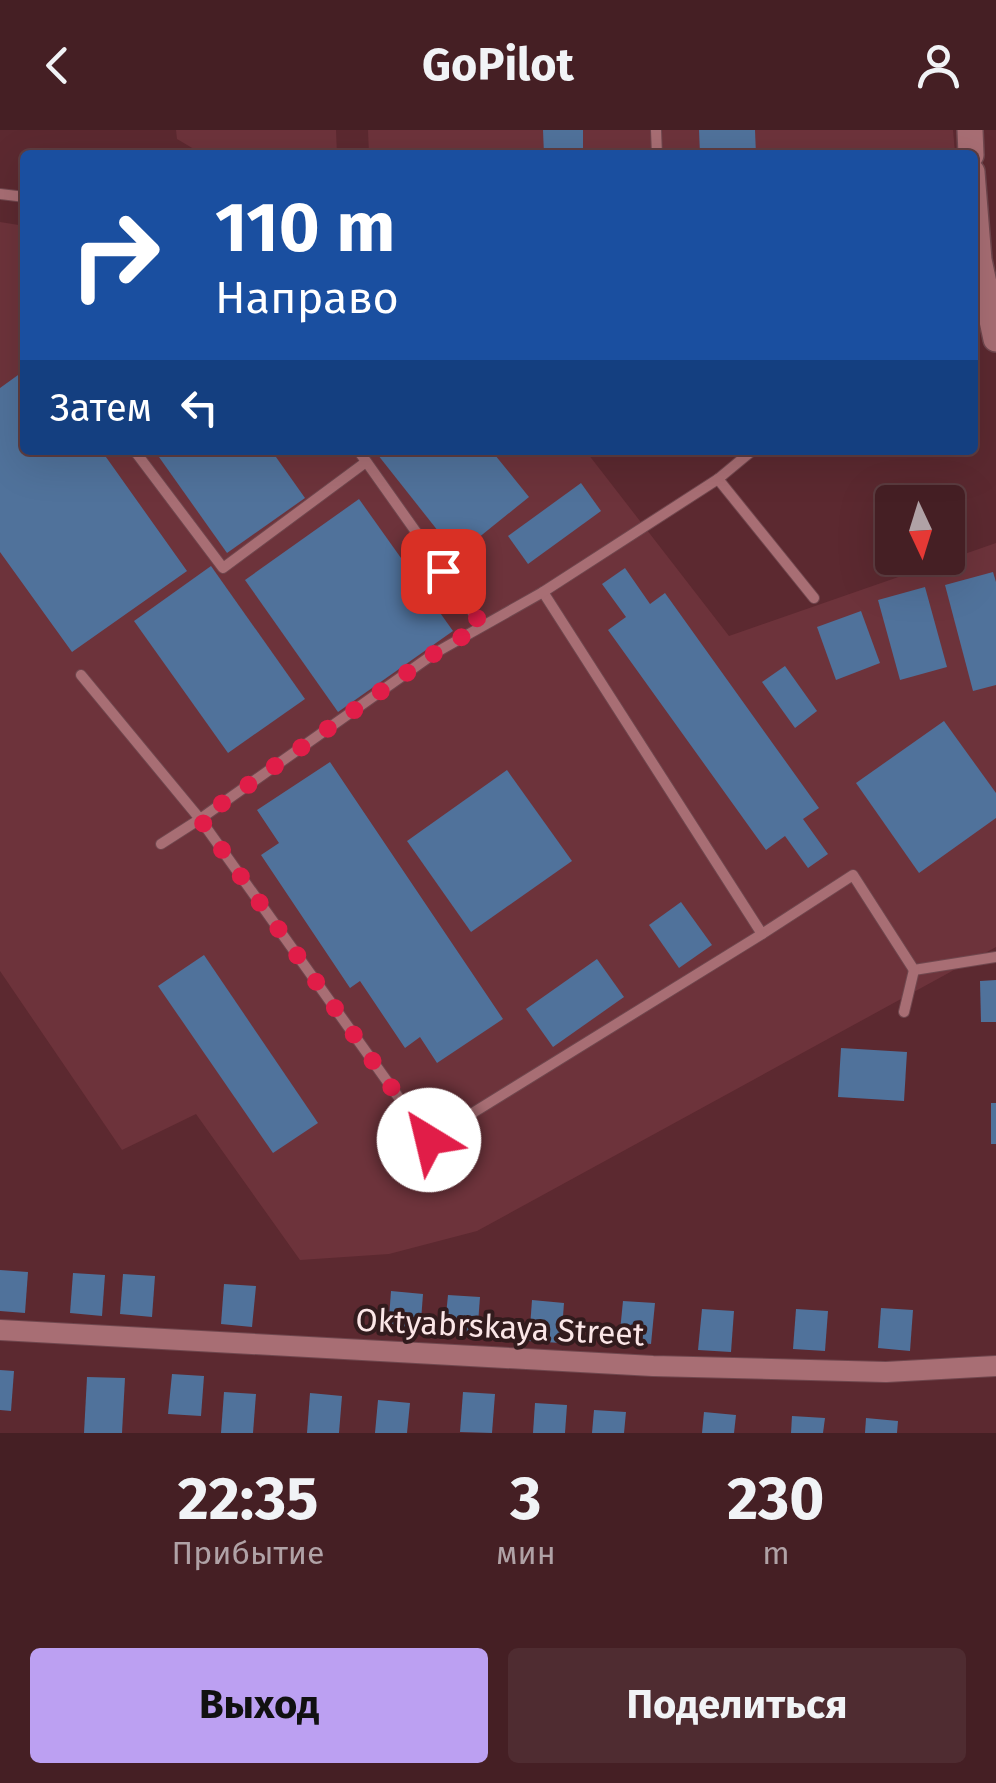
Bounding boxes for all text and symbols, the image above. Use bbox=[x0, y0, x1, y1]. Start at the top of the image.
icon: back bbox=[30, 38, 85, 93]
text: GoPilot bbox=[422, 38, 574, 92]
icon: person bbox=[911, 38, 966, 93]
text: 110 m bbox=[215, 186, 395, 270]
icon: right bbox=[50, 190, 180, 320]
text: Направо bbox=[215, 271, 399, 325]
icon: left bbox=[172, 380, 227, 435]
text: Затем bbox=[50, 385, 152, 431]
north arrow bbox=[875, 485, 965, 575]
map controls bbox=[875, 485, 965, 575]
pin bbox=[401, 529, 486, 614]
icon: arrive bbox=[416, 544, 471, 599]
position arrow bbox=[377, 1088, 481, 1192]
street label: Oktyabrskaya Street bbox=[355, 1300, 646, 1354]
text: 22:35 bbox=[178, 1463, 318, 1535]
text: 3 bbox=[510, 1463, 542, 1535]
text: 230 bbox=[727, 1463, 824, 1535]
text: Прибытие bbox=[172, 1534, 325, 1572]
text: мин bbox=[496, 1534, 556, 1572]
text: m bbox=[762, 1534, 790, 1572]
button: Выход bbox=[30, 1648, 488, 1763]
button: Поделиться bbox=[508, 1648, 966, 1763]

